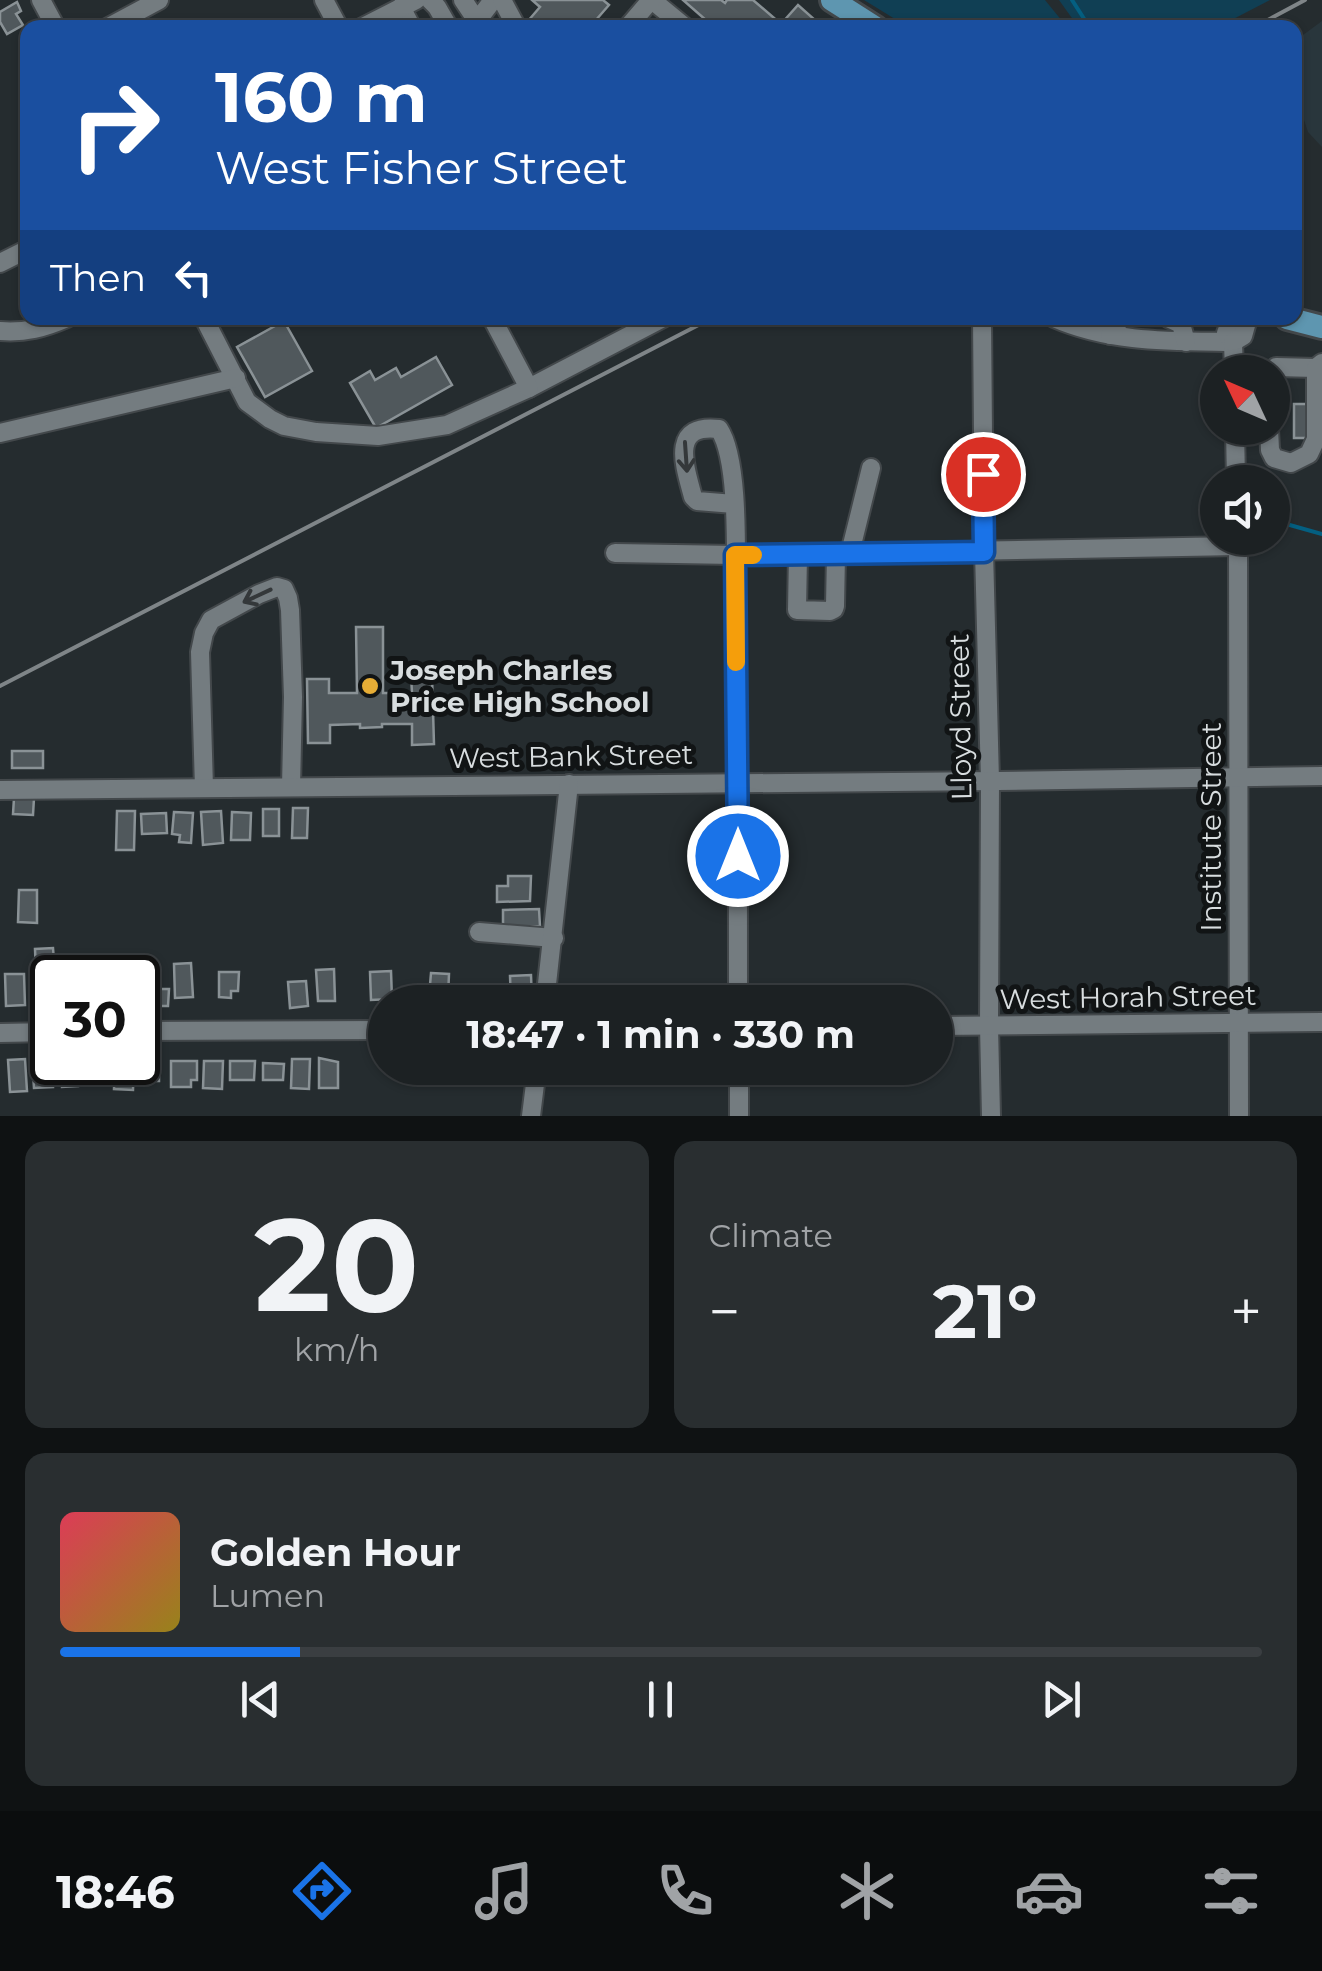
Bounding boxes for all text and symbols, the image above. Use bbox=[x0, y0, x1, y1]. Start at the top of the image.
text: 160 m bbox=[215, 54, 428, 140]
icon: right bbox=[50, 60, 180, 190]
text: West Fisher Street bbox=[215, 140, 628, 195]
icon: left bbox=[166, 250, 221, 305]
text: Then bbox=[50, 254, 146, 301]
north arrow bbox=[1200, 355, 1290, 445]
map controls bbox=[1200, 355, 1290, 555]
pin bbox=[941, 432, 1026, 517]
one-way arrow bbox=[677, 440, 696, 473]
icon: arrive bbox=[956, 447, 1011, 502]
button: sound bbox=[1200, 465, 1290, 555]
one-way arrow bbox=[243, 588, 273, 606]
street label: Lloyd Street bbox=[942, 633, 978, 801]
place label: Joseph Charles Price High School bbox=[389, 653, 649, 719]
marker: Joseph Charles Price High School bbox=[359, 675, 381, 697]
street label: Institute Street bbox=[1194, 722, 1228, 932]
street label: West Bank Street bbox=[449, 737, 693, 775]
position arrow bbox=[686, 804, 790, 908]
speed limit sign: 30 bbox=[30, 955, 160, 1085]
street label: West Horah Street bbox=[999, 978, 1257, 1016]
text: 18:47 · 1 min · 330 m bbox=[466, 1011, 855, 1058]
text: 20 bbox=[254, 1185, 419, 1344]
text: Climate bbox=[709, 1216, 833, 1255]
text: 21° bbox=[933, 1265, 1038, 1357]
text: − bbox=[709, 1278, 740, 1345]
text: + bbox=[1230, 1278, 1262, 1345]
text: km/h bbox=[294, 1330, 379, 1369]
text: Golden Hour bbox=[210, 1529, 461, 1576]
text: Lumen bbox=[210, 1576, 325, 1615]
icon: previous bbox=[233, 1672, 288, 1727]
icon: pause bbox=[633, 1672, 688, 1727]
icon: next bbox=[1034, 1672, 1089, 1727]
icon: directions bbox=[287, 1856, 357, 1926]
icon: music bbox=[469, 1856, 539, 1926]
icon: phone bbox=[650, 1856, 720, 1926]
icon: climate bbox=[832, 1856, 902, 1926]
icon: car bbox=[1014, 1856, 1084, 1926]
icon: filters bbox=[1196, 1856, 1266, 1926]
text: 18:46 bbox=[56, 1864, 175, 1919]

